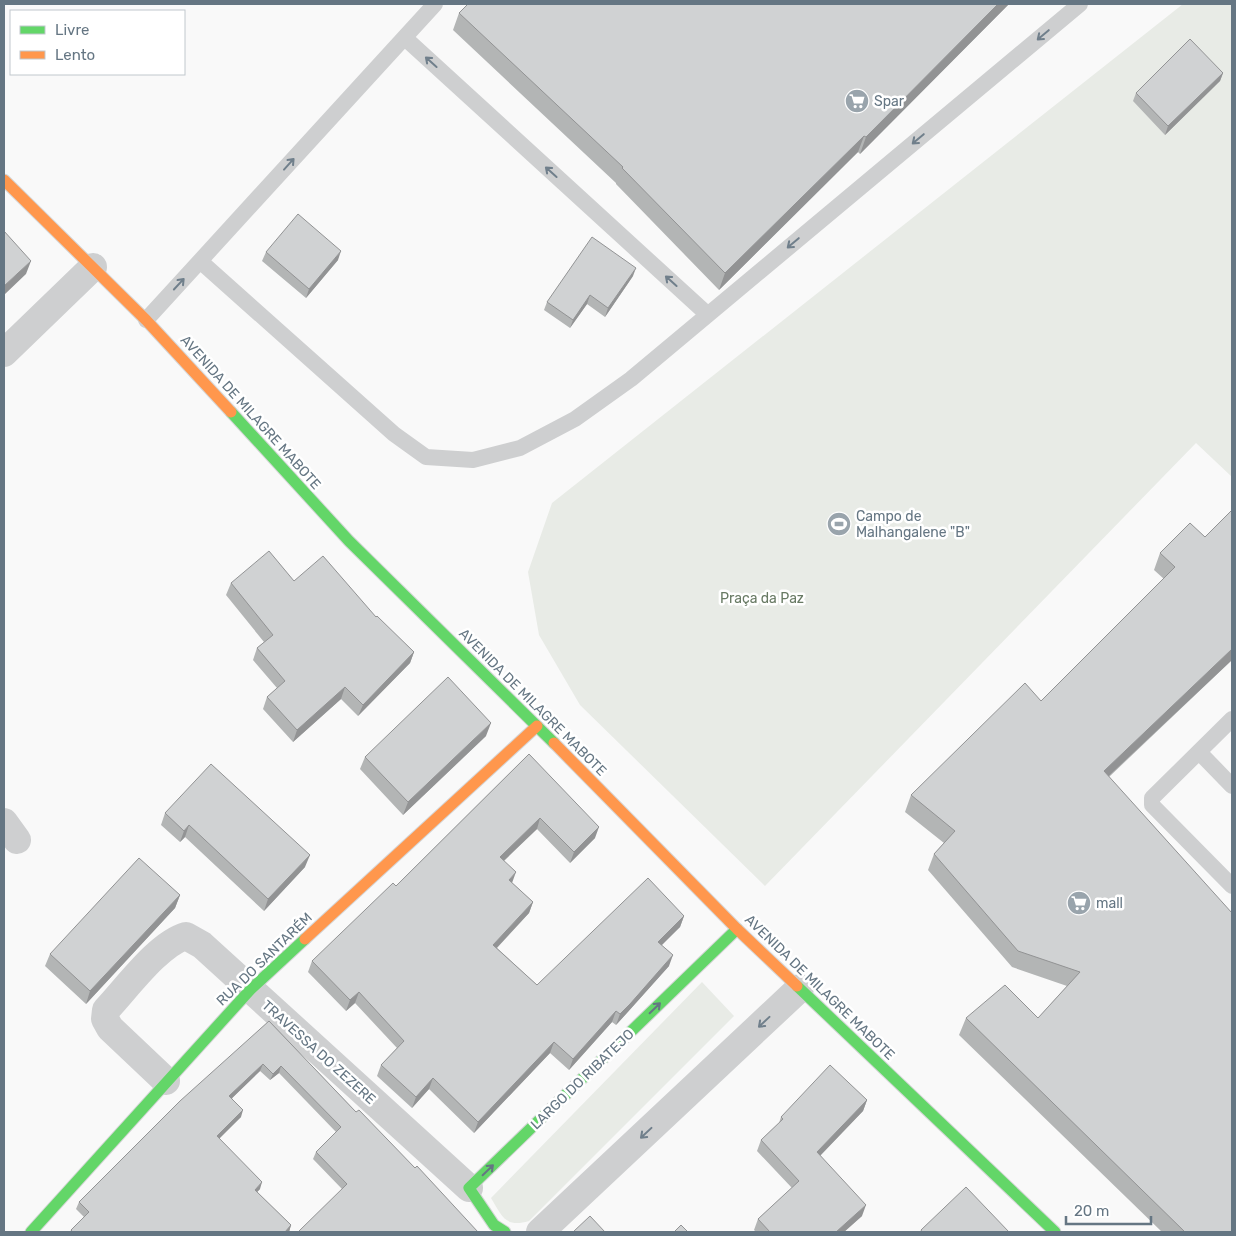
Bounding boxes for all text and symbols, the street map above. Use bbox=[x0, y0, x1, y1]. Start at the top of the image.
legend bbox=[10, 10, 185, 75]
text: Livre bbox=[55, 21, 89, 39]
one-way arrow bbox=[1037, 29, 1050, 40]
text: Lento bbox=[55, 46, 95, 64]
one-way arrow bbox=[425, 56, 438, 68]
supermarket icon: Spar bbox=[844, 88, 870, 114]
place label: Spar bbox=[874, 93, 905, 110]
one-way arrow bbox=[912, 133, 925, 144]
one-way arrow bbox=[283, 158, 295, 171]
one-way arrow bbox=[545, 166, 558, 177]
one-way arrow bbox=[787, 237, 800, 248]
one-way arrow bbox=[665, 275, 677, 287]
one-way arrow bbox=[173, 278, 185, 290]
street label: AVENIDA DE MILAGRE MABOTE bbox=[177, 332, 324, 493]
place label: Campo de Malhangalene "B" bbox=[856, 508, 970, 541]
sports icon: Campo de Malhangalene "B" bbox=[826, 511, 852, 537]
park label: Praça da Paz bbox=[720, 590, 804, 607]
street label: AVENIDA DE MILAGRE MABOTE bbox=[455, 625, 610, 780]
supermarket icon: mall bbox=[1066, 890, 1092, 916]
place label: mall bbox=[1096, 895, 1123, 912]
street label: RUA DO SANTARÉM bbox=[212, 909, 316, 1009]
street label: AVENIDA DE MILAGRE MABOTE bbox=[741, 911, 898, 1064]
street label: TRAVESSA DO ZEZERE bbox=[258, 997, 379, 1108]
one-way arrow bbox=[648, 1002, 661, 1014]
one-way arrow bbox=[758, 1016, 770, 1028]
street label: LARGO DO RIBATEJO bbox=[527, 1026, 638, 1133]
one-way arrow bbox=[639, 1127, 652, 1139]
one-way arrow bbox=[482, 1164, 494, 1176]
scale bar bbox=[1066, 1194, 1151, 1226]
text: 20 m bbox=[1074, 1202, 1109, 1220]

